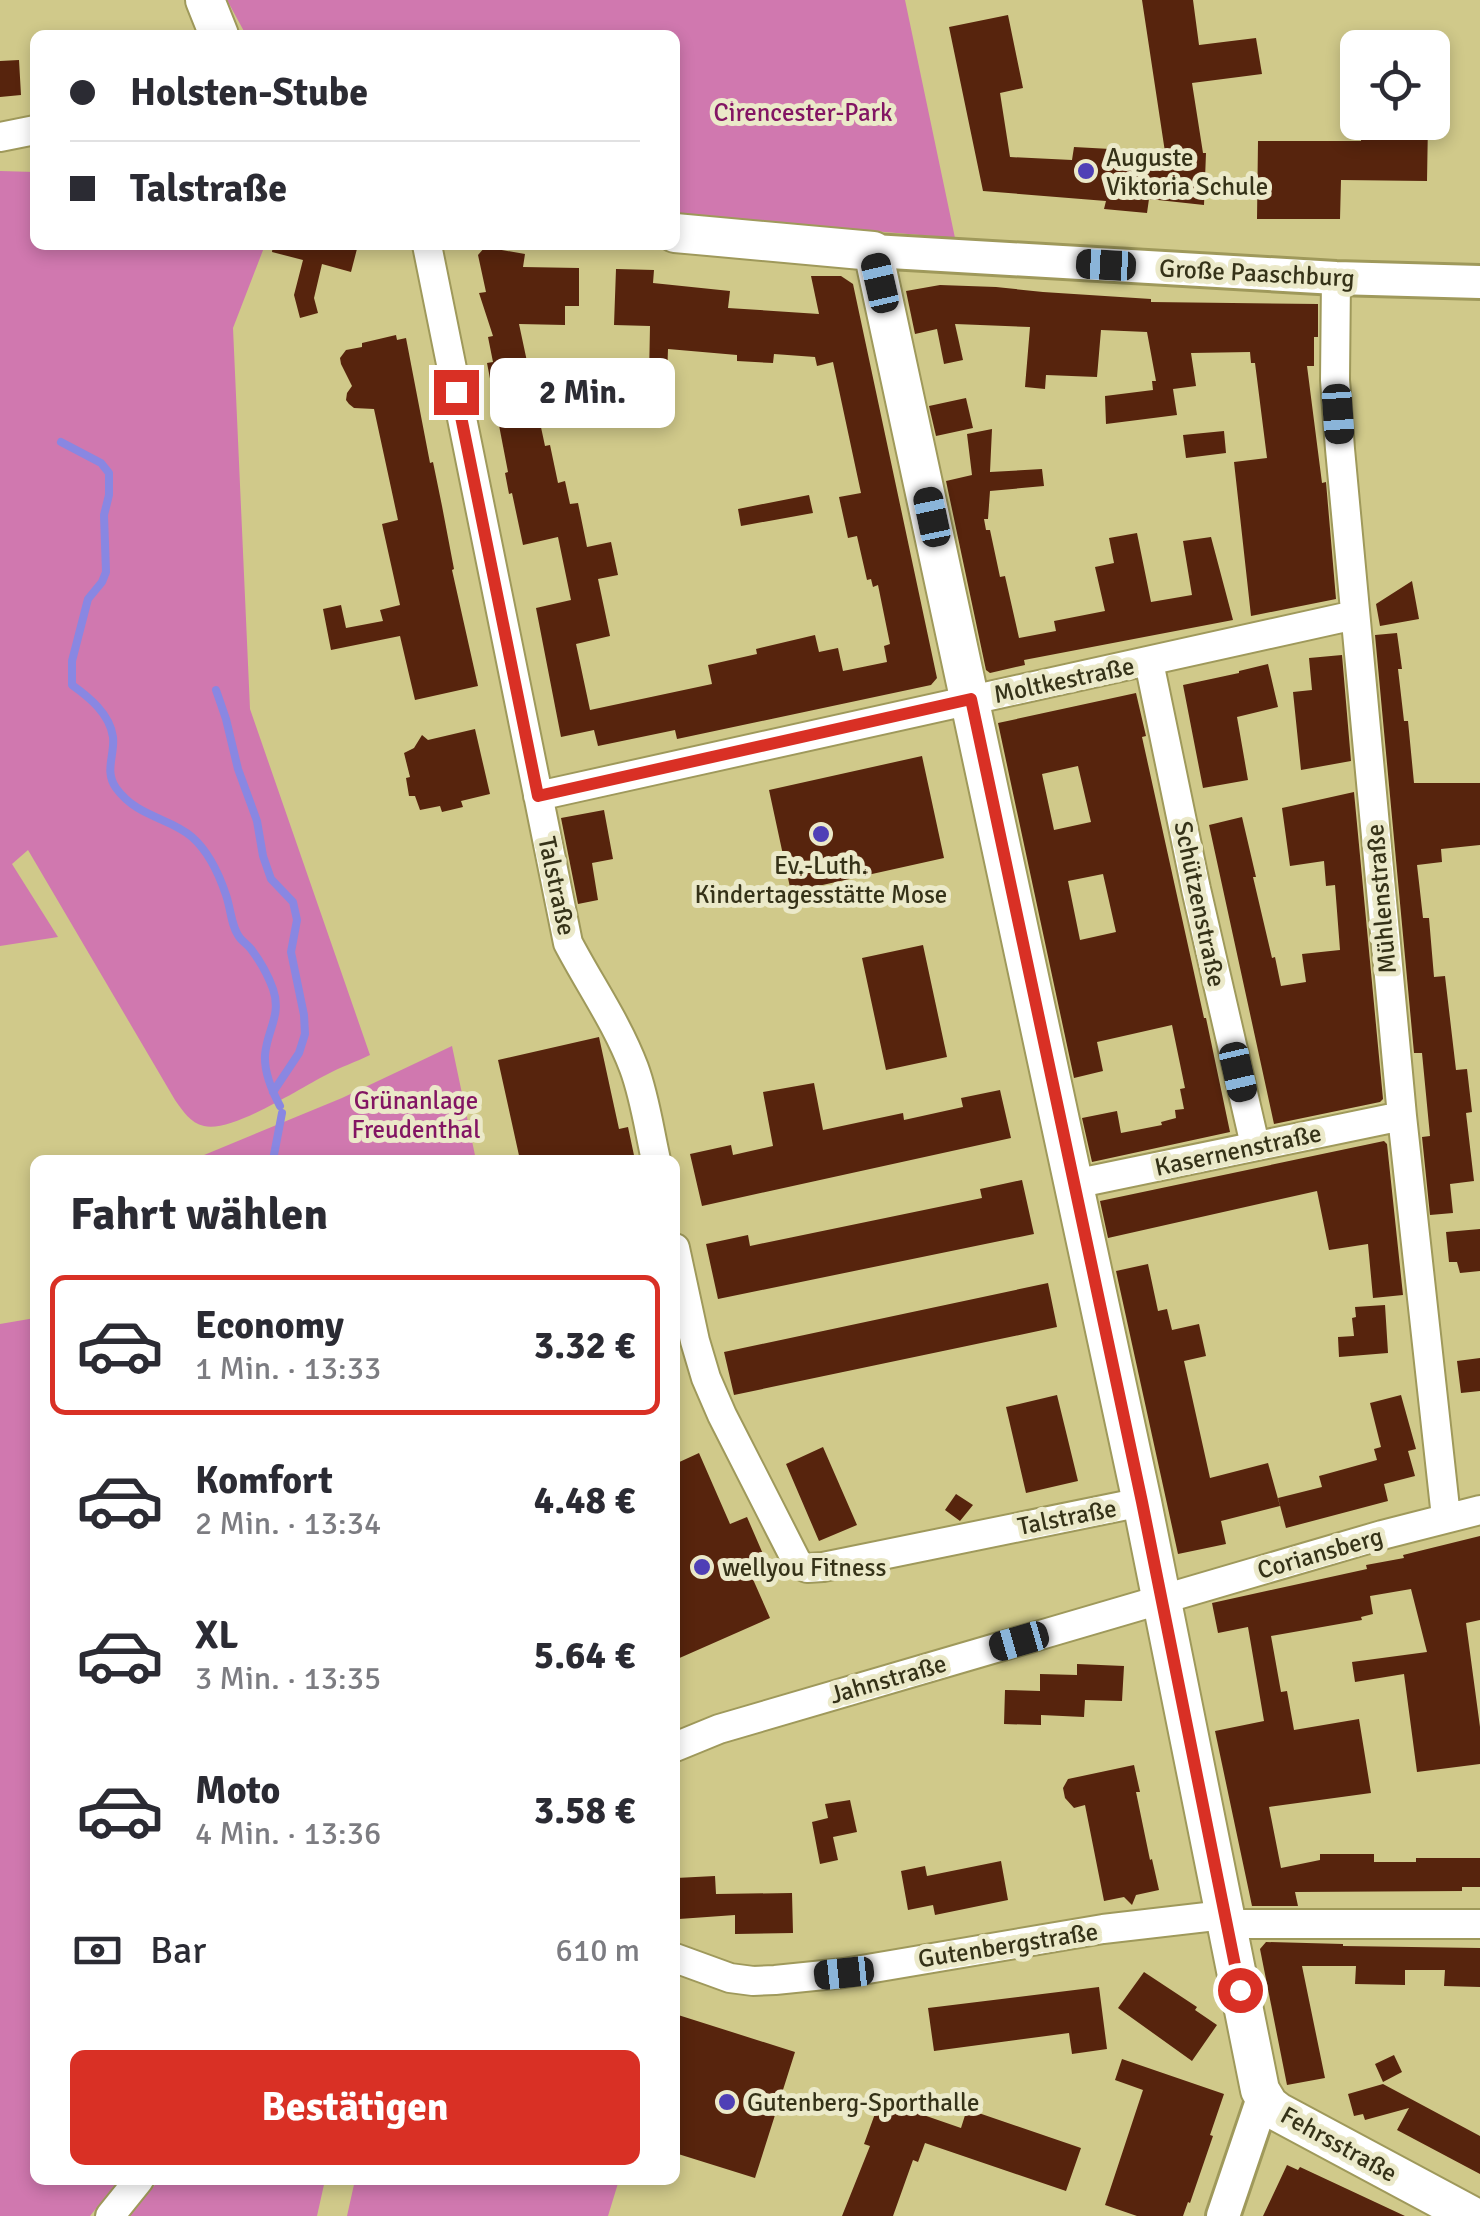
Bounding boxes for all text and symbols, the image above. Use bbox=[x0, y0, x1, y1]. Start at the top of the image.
map controls bbox=[1340, 30, 1450, 140]
button: locate bbox=[1340, 30, 1450, 140]
text: Holsten-Stube bbox=[130, 69, 368, 116]
park label: Cirencester-Park bbox=[714, 97, 893, 128]
place label: Auguste Viktoria Schule bbox=[1106, 142, 1268, 202]
marker: Auguste Viktoria Schule bbox=[1075, 160, 1097, 182]
text: Talstraße bbox=[130, 165, 287, 212]
car bbox=[1075, 248, 1137, 282]
car bbox=[859, 250, 901, 316]
street label: Große Paaschburg bbox=[1158, 252, 1356, 294]
callout: 2 Min. bbox=[491, 357, 676, 427]
route end bbox=[434, 370, 479, 415]
text: 2 Min. bbox=[539, 373, 626, 412]
car bbox=[1321, 383, 1355, 445]
car bbox=[911, 485, 953, 549]
street label: Moltkestraße bbox=[991, 650, 1137, 710]
street label: Schützenstraße bbox=[1167, 818, 1233, 990]
marker: Ev.-Luth. Kindertagesstätte Mose bbox=[810, 823, 832, 845]
street label: Mühlenstraße bbox=[1359, 823, 1403, 975]
street label: Talstraße bbox=[531, 834, 583, 938]
place label: Ev.-Luth. Kindertagesstätte Mose bbox=[695, 850, 947, 910]
car bbox=[1217, 1039, 1259, 1105]
park label: Grünanlage Freudenthal bbox=[351, 1085, 481, 1145]
street label: Kasernenstraße bbox=[1152, 1117, 1324, 1183]
text: Fahrt wählen bbox=[70, 1187, 328, 1242]
icon: car bbox=[75, 1300, 165, 1390]
text: Economy bbox=[195, 1302, 344, 1349]
text: 3.32 € bbox=[534, 1322, 635, 1369]
text: 1 Min. · 13:33 bbox=[195, 1349, 381, 1388]
icon: car bbox=[75, 1455, 165, 1545]
text: Komfort bbox=[195, 1457, 333, 1504]
text: 4.48 € bbox=[534, 1477, 635, 1524]
street label: Talstraße bbox=[1015, 1492, 1119, 1542]
text: 2 Min. · 13:34 bbox=[195, 1504, 381, 1543]
street label: Coriansberg bbox=[1254, 1520, 1386, 1586]
place label: wellyou Fitness bbox=[722, 1552, 886, 1583]
marker: wellyou Fitness bbox=[691, 1556, 713, 1578]
icon: car bbox=[75, 1610, 165, 1700]
text: XL bbox=[195, 1612, 238, 1659]
car bbox=[986, 1618, 1052, 1664]
text: 5.64 € bbox=[534, 1632, 635, 1679]
street label: Jahnstraße bbox=[826, 1648, 950, 1710]
text: 3 Min. · 13:35 bbox=[195, 1659, 381, 1698]
icon: car bbox=[75, 1765, 165, 1855]
text: Moto bbox=[195, 1767, 280, 1814]
text: 3.58 € bbox=[534, 1787, 635, 1834]
text: 4 Min. · 13:36 bbox=[195, 1814, 381, 1853]
street label: Gutenbergstraße bbox=[916, 1915, 1100, 1975]
icon: cash bbox=[70, 1923, 125, 1978]
text: Bar bbox=[150, 1927, 206, 1974]
text: 610 m bbox=[556, 1931, 640, 1970]
car bbox=[813, 1955, 875, 1991]
route start bbox=[1218, 1968, 1263, 2013]
button: Bestätigen bbox=[70, 2050, 640, 2165]
place label: Gutenberg-Sporthalle bbox=[747, 2087, 980, 2118]
marker: Gutenberg-Sporthalle bbox=[716, 2091, 738, 2113]
street label: Fehrsstraße bbox=[1275, 2099, 1403, 2189]

